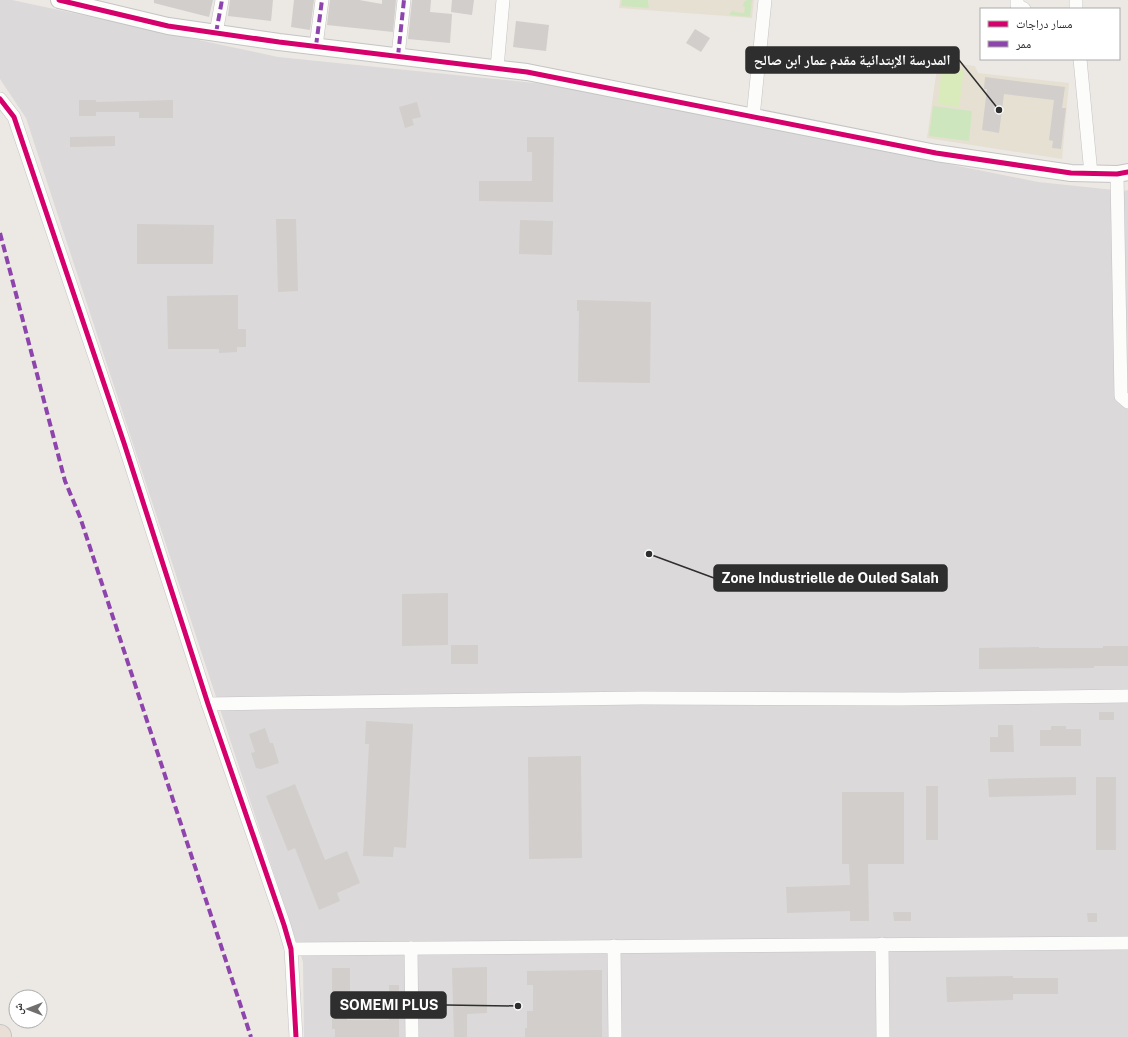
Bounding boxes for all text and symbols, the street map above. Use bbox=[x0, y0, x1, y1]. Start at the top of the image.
legend bbox=[980, 8, 1120, 60]
text: مسار دراجات bbox=[1016, 17, 1072, 31]
text: ممر bbox=[1015, 37, 1031, 51]
callout: المدرسة الإبتدائية مقدم عمار ابن صالح bbox=[746, 47, 959, 73]
text: المدرسة الإبتدائية مقدم عمار ابن صالح bbox=[754, 52, 950, 70]
callout: Zone Industrielle de Ouled Salah bbox=[714, 565, 947, 591]
text: Zone Industrielle de Ouled Salah bbox=[721, 570, 939, 586]
north arrow bbox=[8, 989, 48, 1029]
callout: SOMEMI PLUS bbox=[331, 992, 446, 1018]
text: SOMEMI PLUS bbox=[339, 997, 439, 1013]
text: ش bbox=[12, 1003, 26, 1015]

